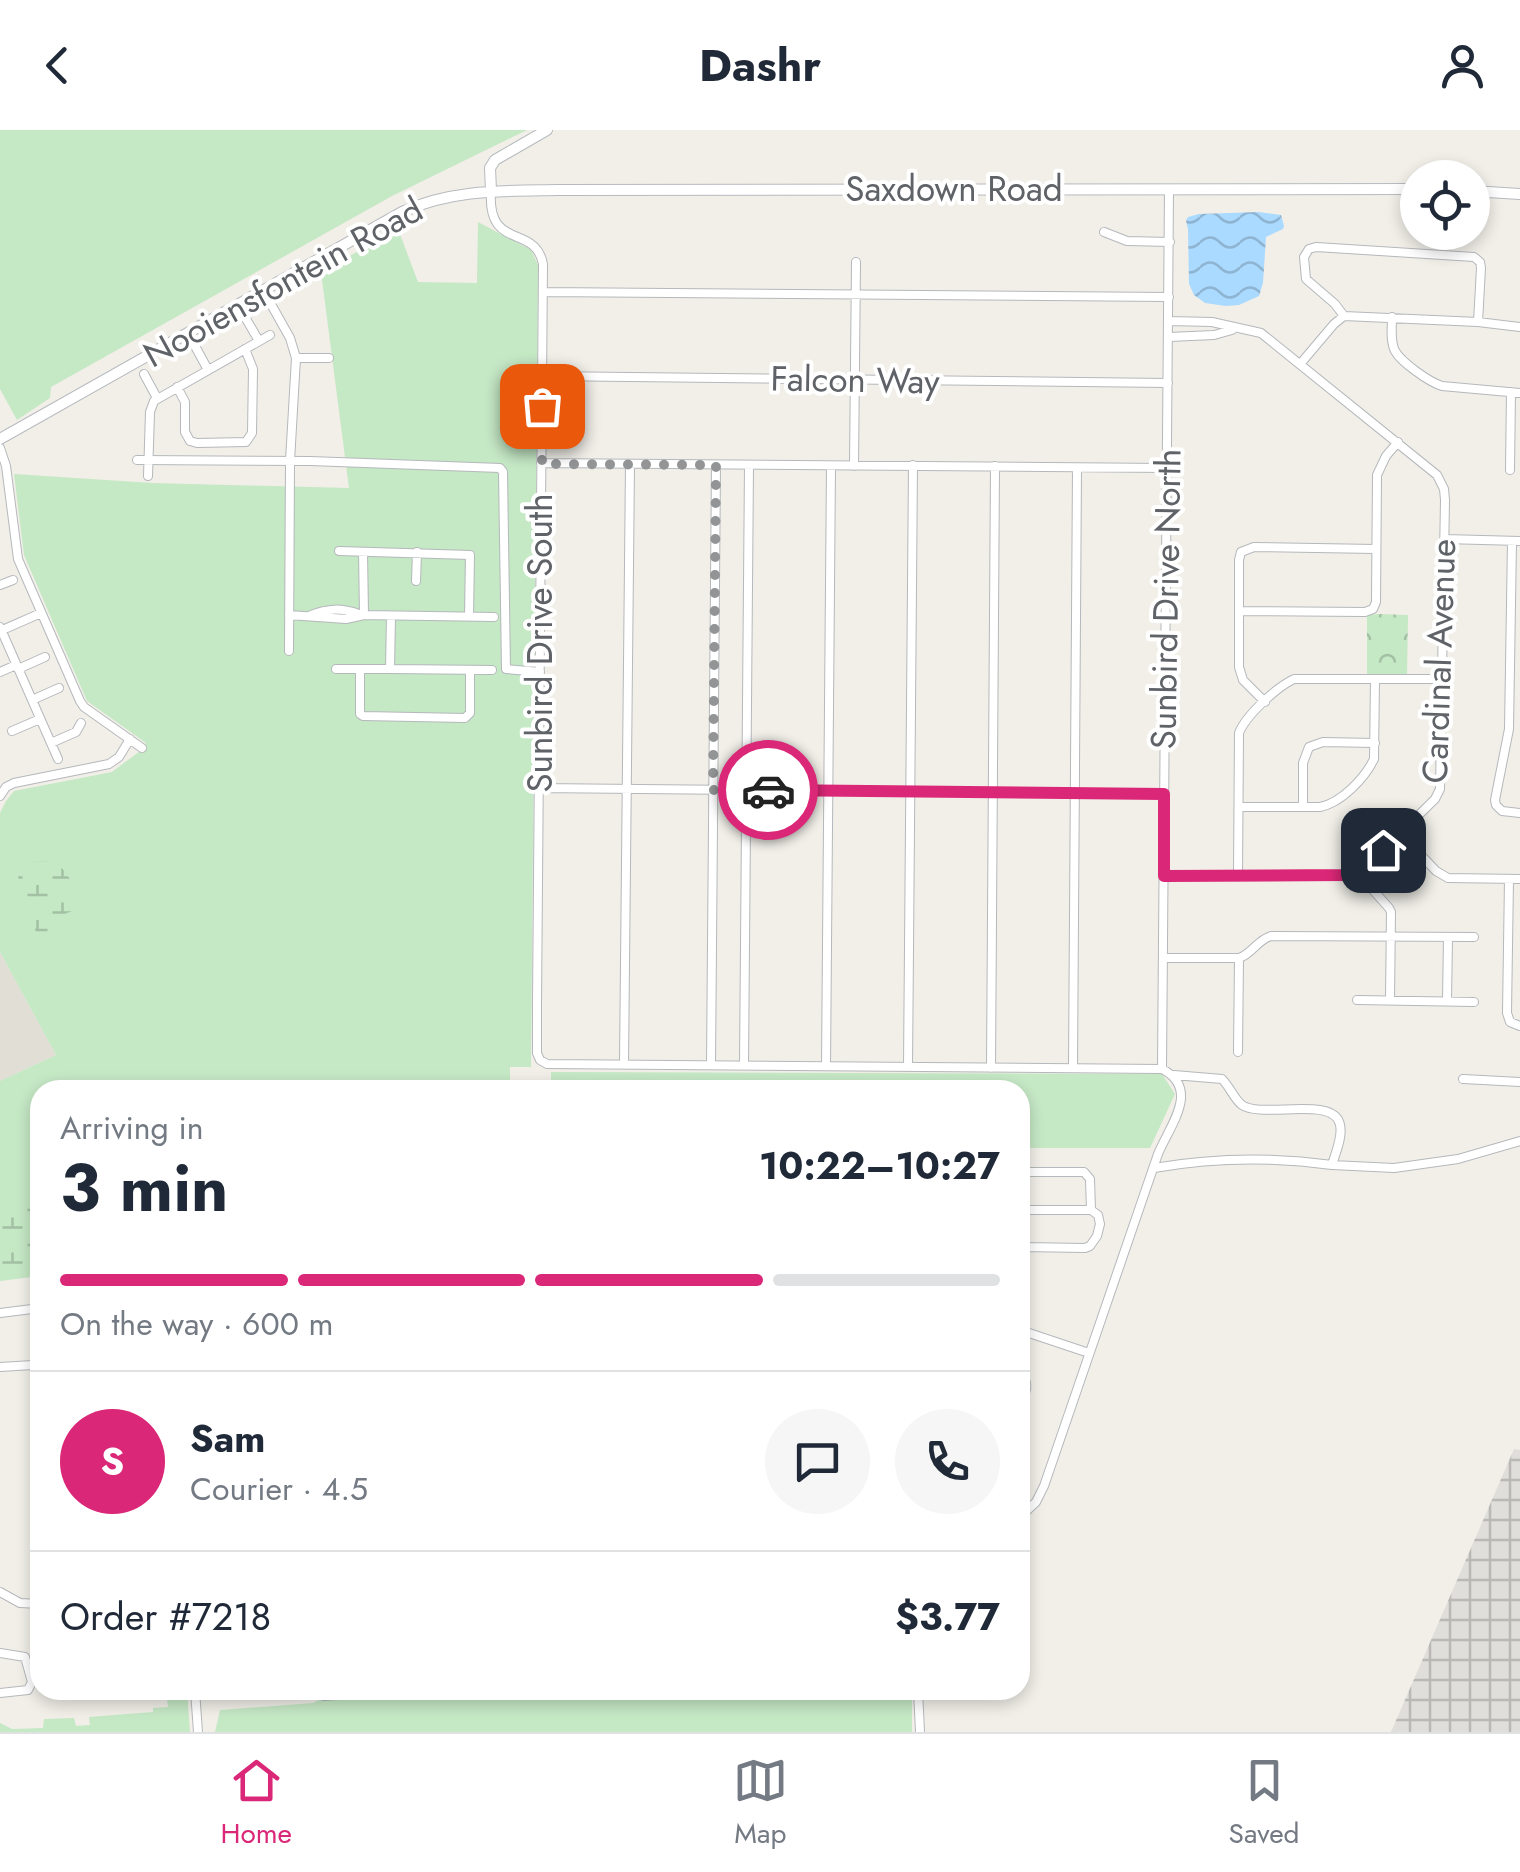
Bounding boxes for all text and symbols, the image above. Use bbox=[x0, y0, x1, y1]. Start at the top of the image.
text: Dashr bbox=[699, 33, 821, 98]
icon: back bbox=[30, 38, 85, 93]
icon: person bbox=[1435, 38, 1490, 93]
map controls bbox=[1400, 160, 1490, 250]
button: locate bbox=[1400, 160, 1490, 250]
street label: Saxdown Road bbox=[845, 164, 1063, 214]
street label: Nooiensfontein Road bbox=[134, 184, 432, 380]
street label: Falcon Way bbox=[770, 354, 941, 406]
pin bbox=[500, 364, 585, 449]
icon: bag bbox=[515, 379, 570, 434]
street label: Sunbird Drive North bbox=[1138, 448, 1194, 750]
street label: Sunbird Drive South bbox=[515, 493, 565, 793]
street label: Cardinal Avenue bbox=[1410, 538, 1468, 784]
courier bbox=[718, 740, 818, 840]
icon: car bbox=[741, 763, 796, 818]
pin bbox=[1341, 808, 1426, 893]
icon: home bbox=[1356, 823, 1411, 878]
text: Arriving in bbox=[60, 1105, 204, 1151]
text: 10:22–10:27 bbox=[759, 1138, 1000, 1193]
text: 3 min bbox=[60, 1141, 228, 1235]
text: On the way · 600 m bbox=[60, 1301, 334, 1347]
button: chat bbox=[765, 1409, 870, 1514]
button: phone bbox=[895, 1409, 1000, 1514]
text: Sam bbox=[190, 1411, 265, 1466]
text: S bbox=[101, 1434, 124, 1489]
text: Courier · 4.5 bbox=[190, 1466, 368, 1512]
text: Order #7218 bbox=[60, 1589, 271, 1644]
text: $3.77 bbox=[895, 1589, 1000, 1644]
tab: Home bbox=[220, 1753, 292, 1854]
tab: Map bbox=[733, 1753, 788, 1854]
tab: Saved bbox=[1229, 1753, 1300, 1854]

